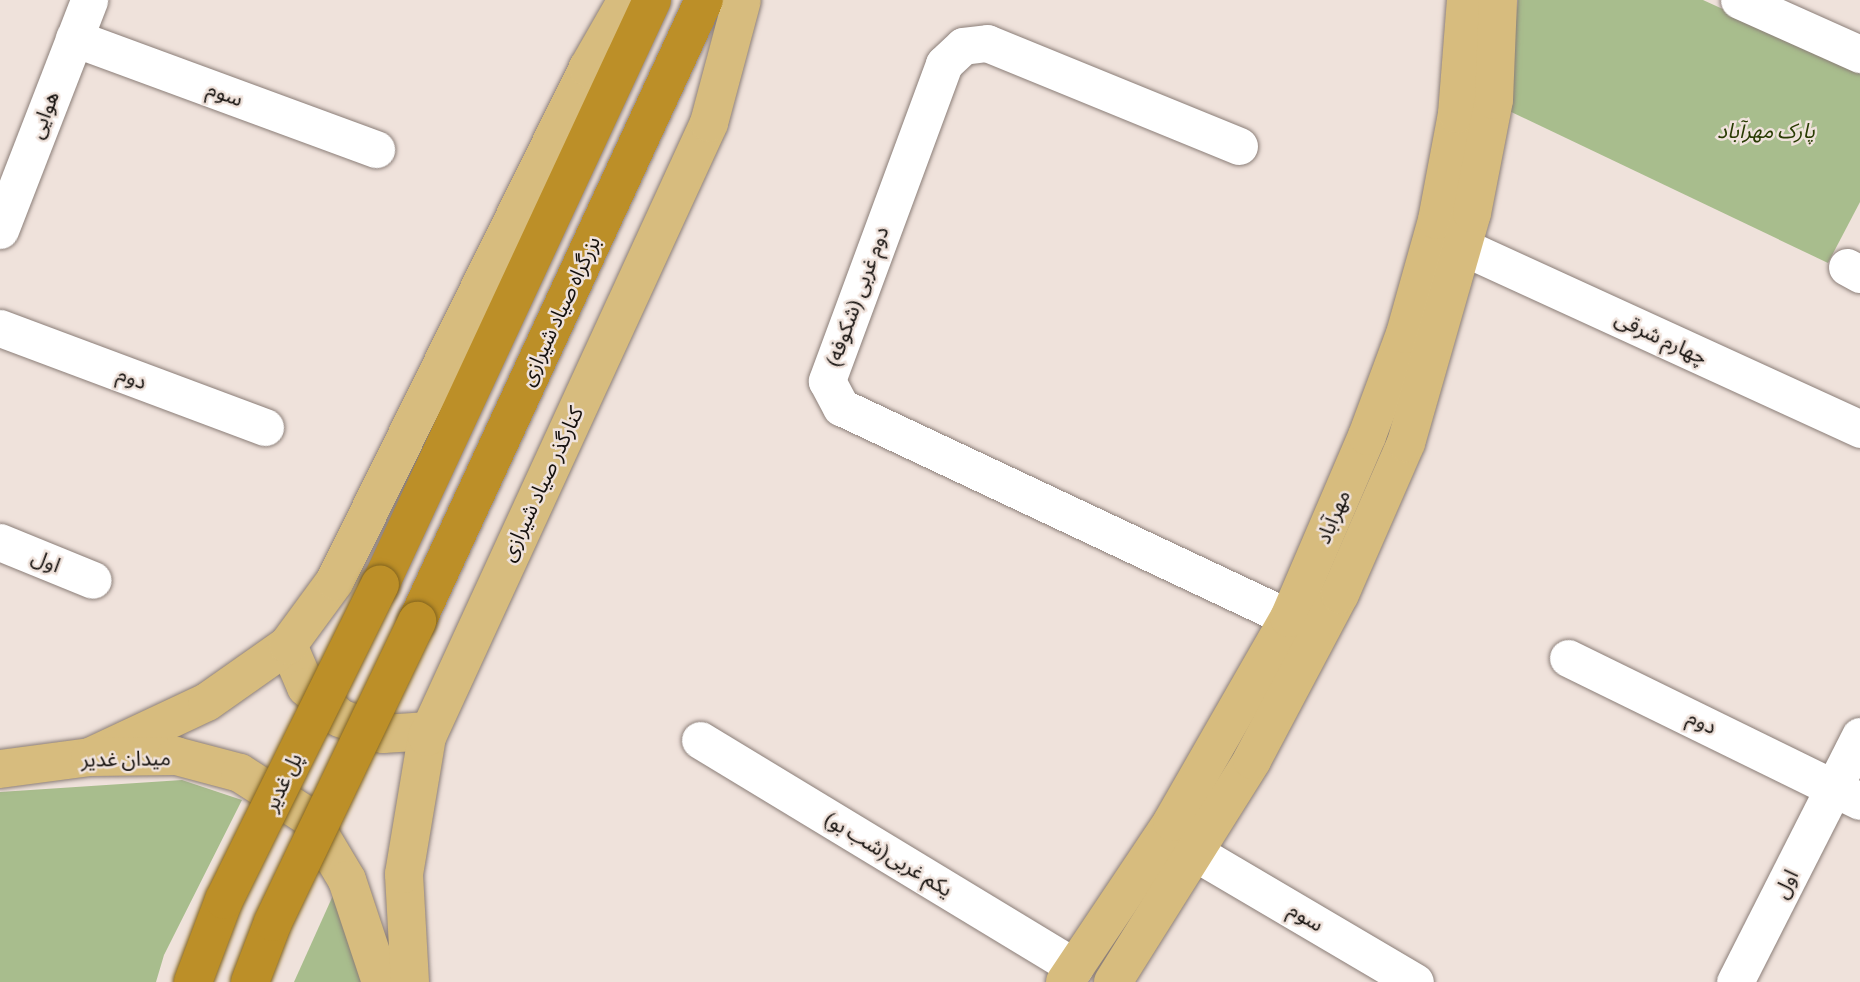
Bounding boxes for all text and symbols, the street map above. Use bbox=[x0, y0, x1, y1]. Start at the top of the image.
street label: سوم bbox=[204, 76, 246, 112]
street label: هوایی bbox=[24, 88, 64, 142]
park label: پارک مهرآباد bbox=[1717, 118, 1815, 144]
street label: دوم غربی (شکوفه) bbox=[820, 223, 894, 371]
street label: بزرگراه صیاد شیرازی bbox=[514, 232, 606, 390]
street label: چهارم شرقی bbox=[1611, 306, 1711, 370]
street label: دوم bbox=[114, 361, 150, 395]
street label: کنارگذر صیاد شیرازی bbox=[495, 403, 589, 565]
street label: مهرآباد bbox=[1310, 486, 1356, 548]
street label: اول bbox=[28, 544, 64, 578]
street label: دوم bbox=[1683, 704, 1721, 740]
street label: میدان غدیر bbox=[81, 746, 171, 772]
street label: پل غدیر bbox=[258, 749, 308, 815]
street label: یکم غربی(شب بو) bbox=[819, 806, 957, 902]
street label: اول bbox=[1768, 865, 1804, 903]
street label: سوم bbox=[1284, 897, 1328, 937]

